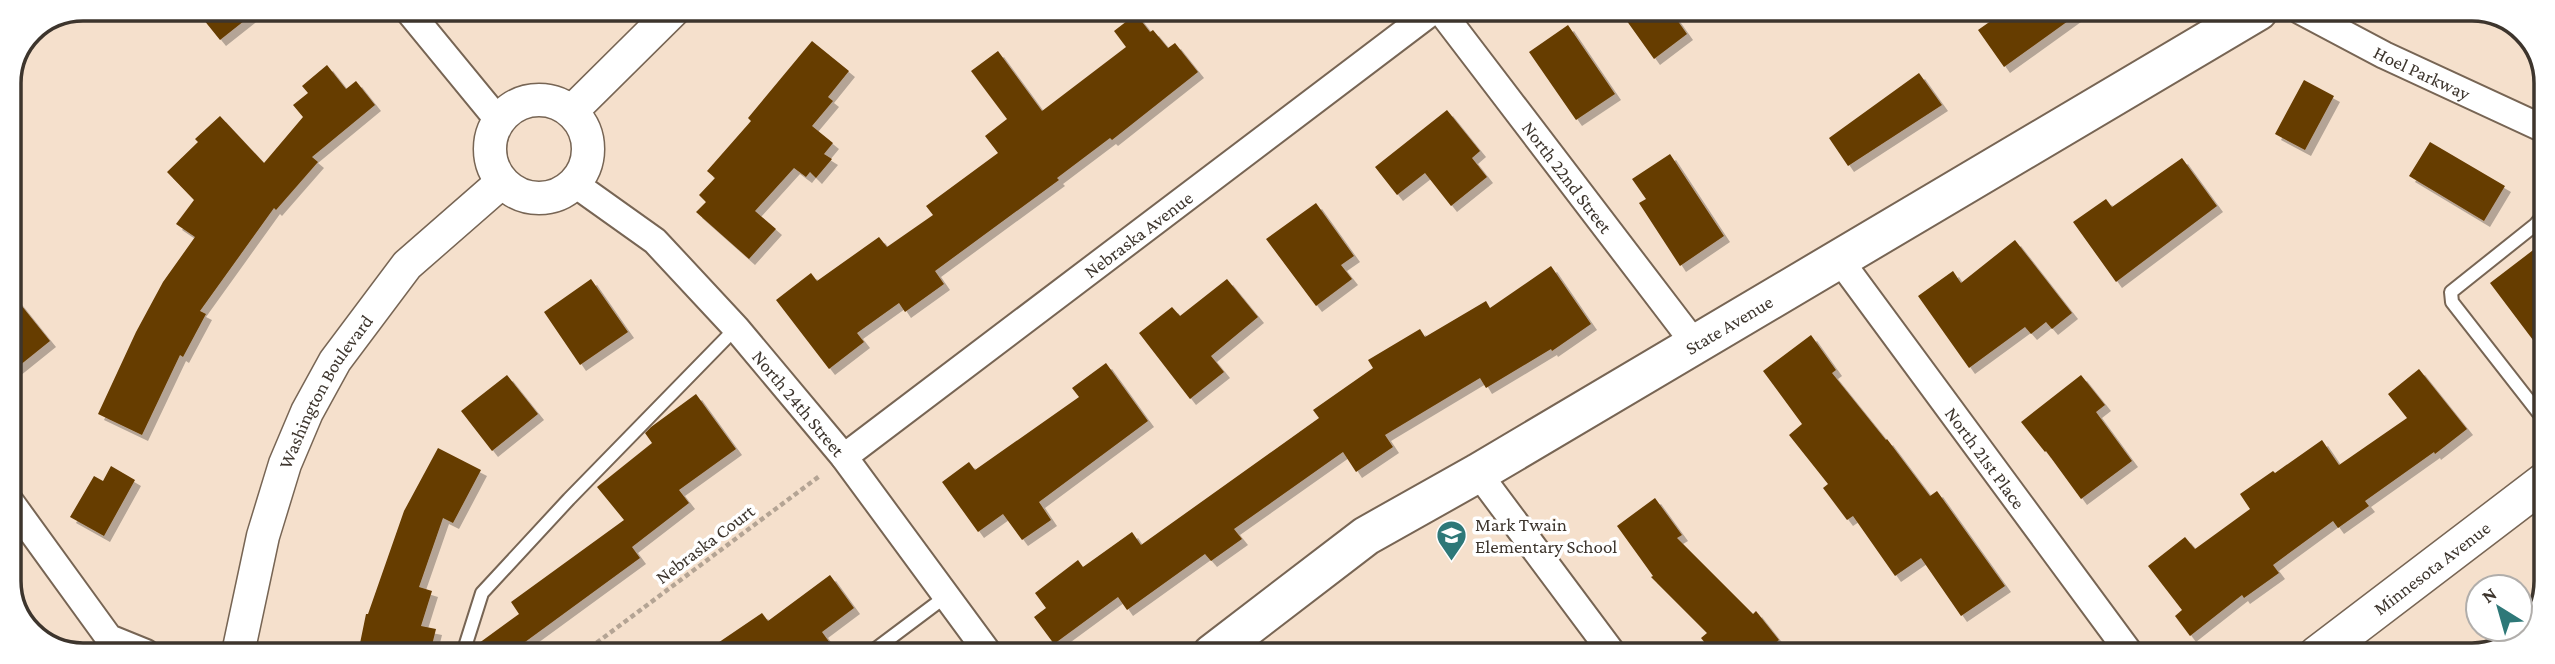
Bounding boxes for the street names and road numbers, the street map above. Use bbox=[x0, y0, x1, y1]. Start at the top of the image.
street label: Hoel Parkway bbox=[2370, 41, 2474, 104]
street label: North 22nd Street bbox=[1518, 117, 1617, 238]
street label: Nebraska Avenue bbox=[1080, 186, 1196, 282]
street label: State Avenue bbox=[1681, 290, 1776, 358]
street label: Washington Boulevard bbox=[274, 310, 377, 472]
street label: North 24th Street bbox=[748, 346, 850, 461]
street label: North 21st Place bbox=[1941, 403, 2030, 513]
street label: Nebraska Court bbox=[652, 500, 759, 588]
street label: Minnesota Avenue bbox=[2369, 517, 2494, 619]

